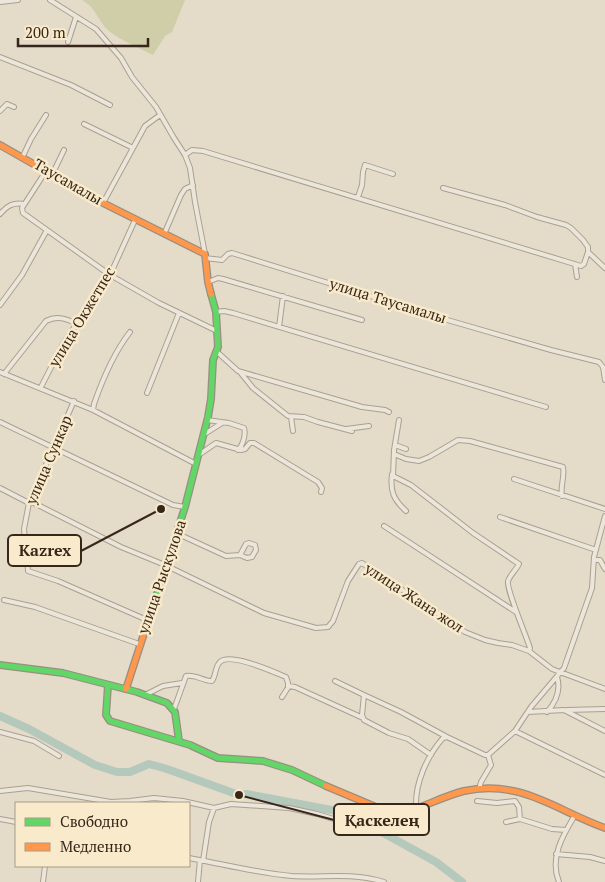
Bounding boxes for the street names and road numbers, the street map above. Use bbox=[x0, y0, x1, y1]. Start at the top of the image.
street label: Таусамалы bbox=[30, 153, 107, 209]
street label: улица Окжетпес bbox=[43, 263, 119, 371]
street label: улица Таусамалы bbox=[326, 272, 449, 327]
street label: улица Сункар bbox=[20, 412, 76, 508]
street label: улица Рыскулова bbox=[132, 517, 190, 637]
street label: улица Жана жол bbox=[360, 557, 468, 637]

